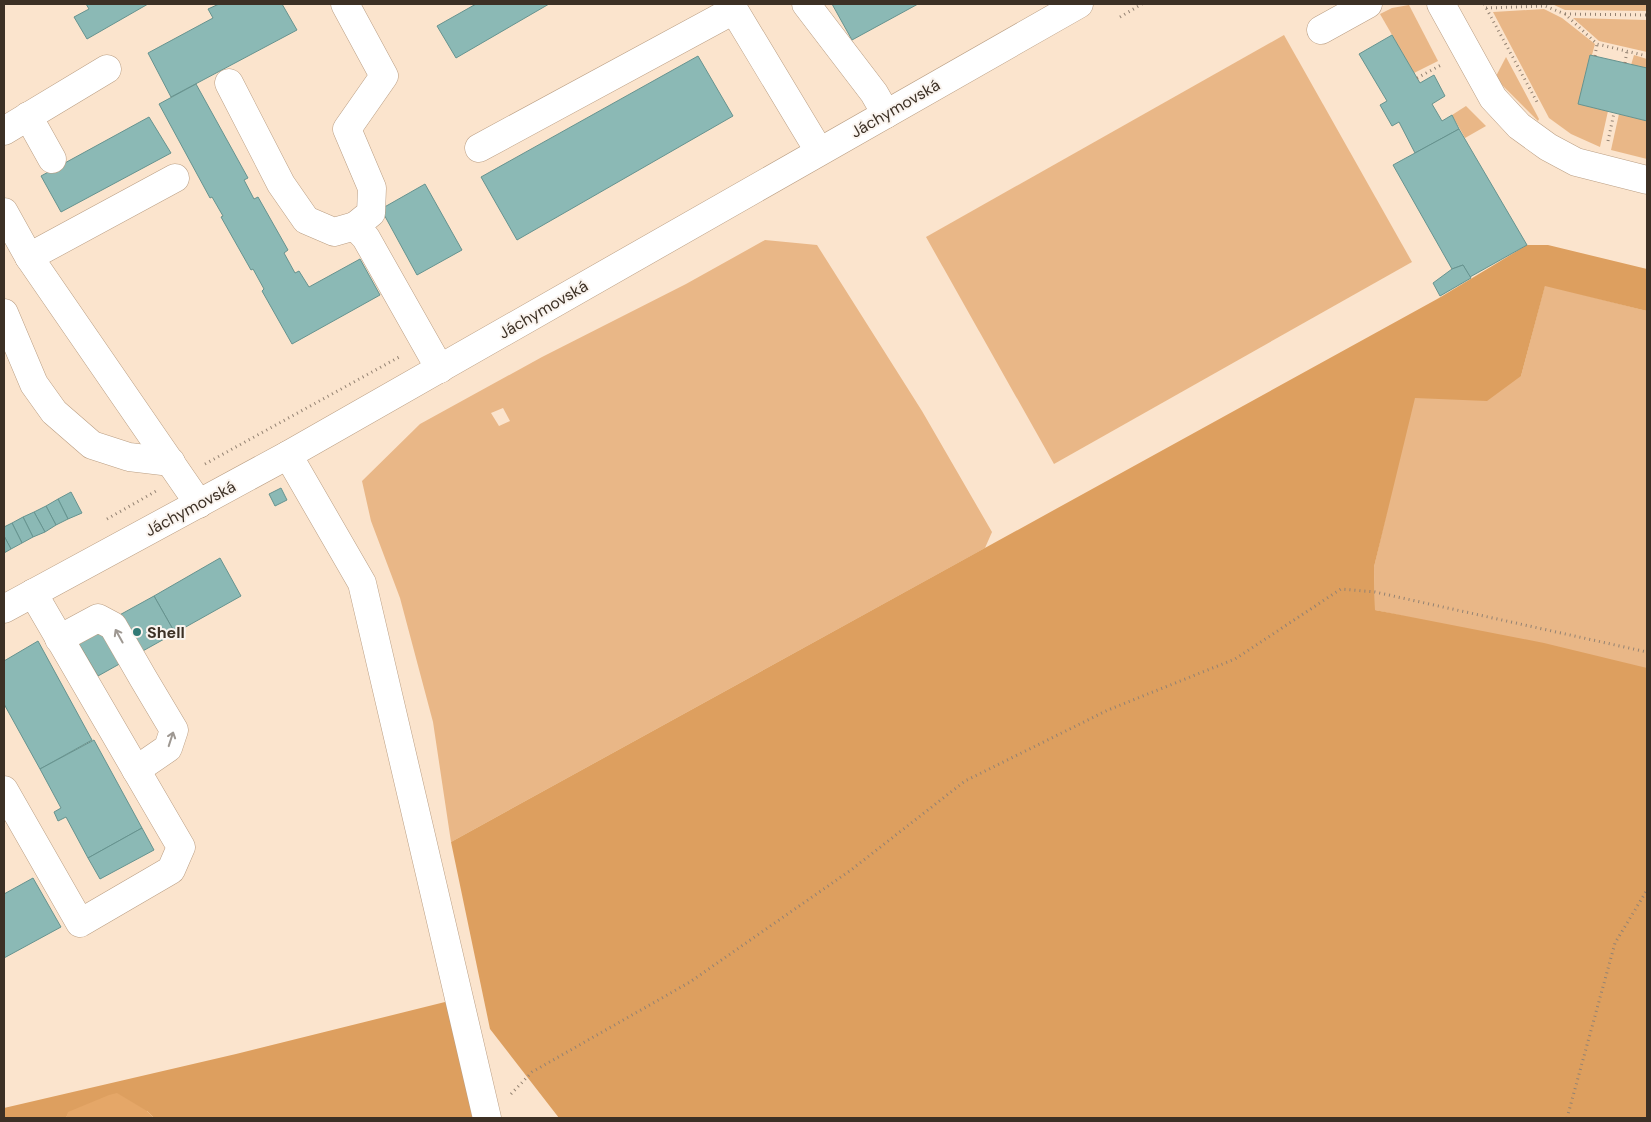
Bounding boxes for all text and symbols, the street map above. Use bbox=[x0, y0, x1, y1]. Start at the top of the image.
street label: Jáchymovská bbox=[847, 74, 944, 142]
street label: Jáchymovská bbox=[495, 275, 592, 343]
street label: Jáchymovská bbox=[141, 476, 239, 541]
place label: Shell bbox=[147, 622, 185, 643]
marker: Shell bbox=[131, 626, 143, 638]
one-way arrow bbox=[114, 628, 124, 643]
one-way arrow bbox=[167, 731, 177, 747]

